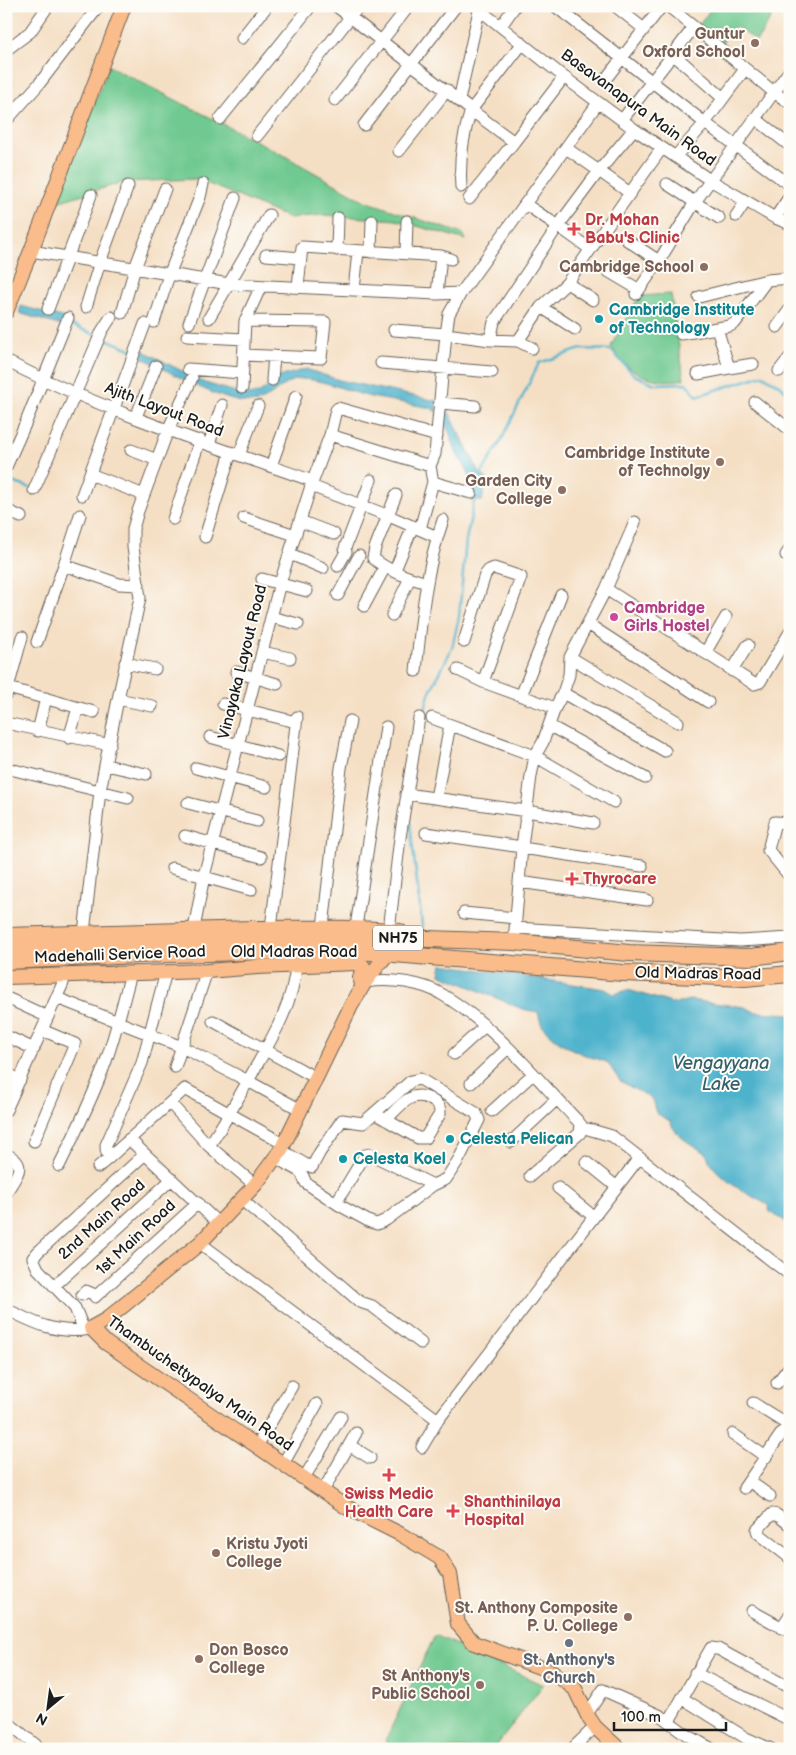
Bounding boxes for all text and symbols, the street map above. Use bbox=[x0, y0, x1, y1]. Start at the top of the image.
place label: Guntur Oxford School bbox=[643, 25, 746, 62]
marker: Guntur Oxford School bbox=[749, 37, 761, 49]
street label: Basavanapura Main Road bbox=[557, 45, 719, 171]
place label: Dr. Mohan Babu's Clinic bbox=[585, 211, 680, 248]
marker: Dr. Mohan Babu's Clinic bbox=[567, 222, 581, 236]
place label: Cambridge School bbox=[559, 258, 694, 277]
marker: Cambridge School bbox=[698, 261, 710, 273]
place label: Cambridge Institute of Technology bbox=[609, 301, 754, 338]
marker: Cambridge Institute of Technology bbox=[593, 313, 605, 325]
street label: Ajith Layout Road bbox=[102, 379, 226, 441]
place label: Cambridge Institute of Technolgy bbox=[565, 444, 711, 481]
marker: Cambridge Institute of Technolgy bbox=[714, 456, 726, 468]
place label: Garden City College bbox=[465, 472, 553, 509]
marker: Garden City College bbox=[556, 484, 568, 496]
street label: Vinayaka Layout Road bbox=[215, 583, 271, 741]
place label: Cambridge Girls Hostel bbox=[624, 599, 709, 636]
marker: Cambridge Girls Hostel bbox=[608, 611, 620, 623]
place label: Thyrocare bbox=[583, 870, 656, 889]
marker: Thyrocare bbox=[565, 872, 579, 886]
road number: NH75 bbox=[373, 926, 423, 950]
street label: Madehalli Service Road bbox=[34, 943, 206, 967]
street label: Old Madras Road bbox=[231, 943, 357, 962]
street label: Old Madras Road bbox=[635, 963, 761, 985]
water label: Vengayyana Lake bbox=[673, 1053, 769, 1095]
place label: Celesta Pelican bbox=[460, 1130, 574, 1149]
marker: Celesta Pelican bbox=[444, 1133, 456, 1145]
place label: Celesta Koel bbox=[353, 1150, 446, 1169]
marker: Celesta Koel bbox=[337, 1153, 349, 1165]
street label: 2nd Main Road bbox=[55, 1176, 149, 1264]
street label: 1st Main Road bbox=[92, 1196, 180, 1280]
street label: Thambuchettypalya Main Road bbox=[103, 1312, 297, 1456]
marker: Swiss Medic Health Care bbox=[382, 1468, 396, 1482]
place label: Swiss Medic Health Care bbox=[344, 1485, 434, 1522]
place label: Shanthinilaya Hospital bbox=[464, 1493, 561, 1530]
marker: Shanthinilaya Hospital bbox=[446, 1504, 460, 1518]
place label: Kristu Jyoti College bbox=[226, 1535, 308, 1572]
marker: Kristu Jyoti College bbox=[210, 1547, 222, 1559]
place label: St. Anthony Composite P. U. College bbox=[455, 1599, 618, 1636]
marker: St. Anthony Composite P. U. College bbox=[622, 1611, 634, 1623]
marker: St. Anthony's Church bbox=[563, 1637, 575, 1649]
place label: Don Bosco College bbox=[209, 1641, 289, 1678]
place label: St. Anthony's Church bbox=[523, 1651, 615, 1688]
marker: Don Bosco College bbox=[193, 1653, 205, 1665]
place label: St Anthony's Public School bbox=[371, 1667, 470, 1704]
marker: St Anthony's Public School bbox=[474, 1679, 486, 1691]
north arrow bbox=[22, 1682, 72, 1732]
scale bar bbox=[614, 1700, 726, 1732]
text: 100 m bbox=[621, 1708, 661, 1727]
text: N bbox=[33, 1709, 51, 1729]

